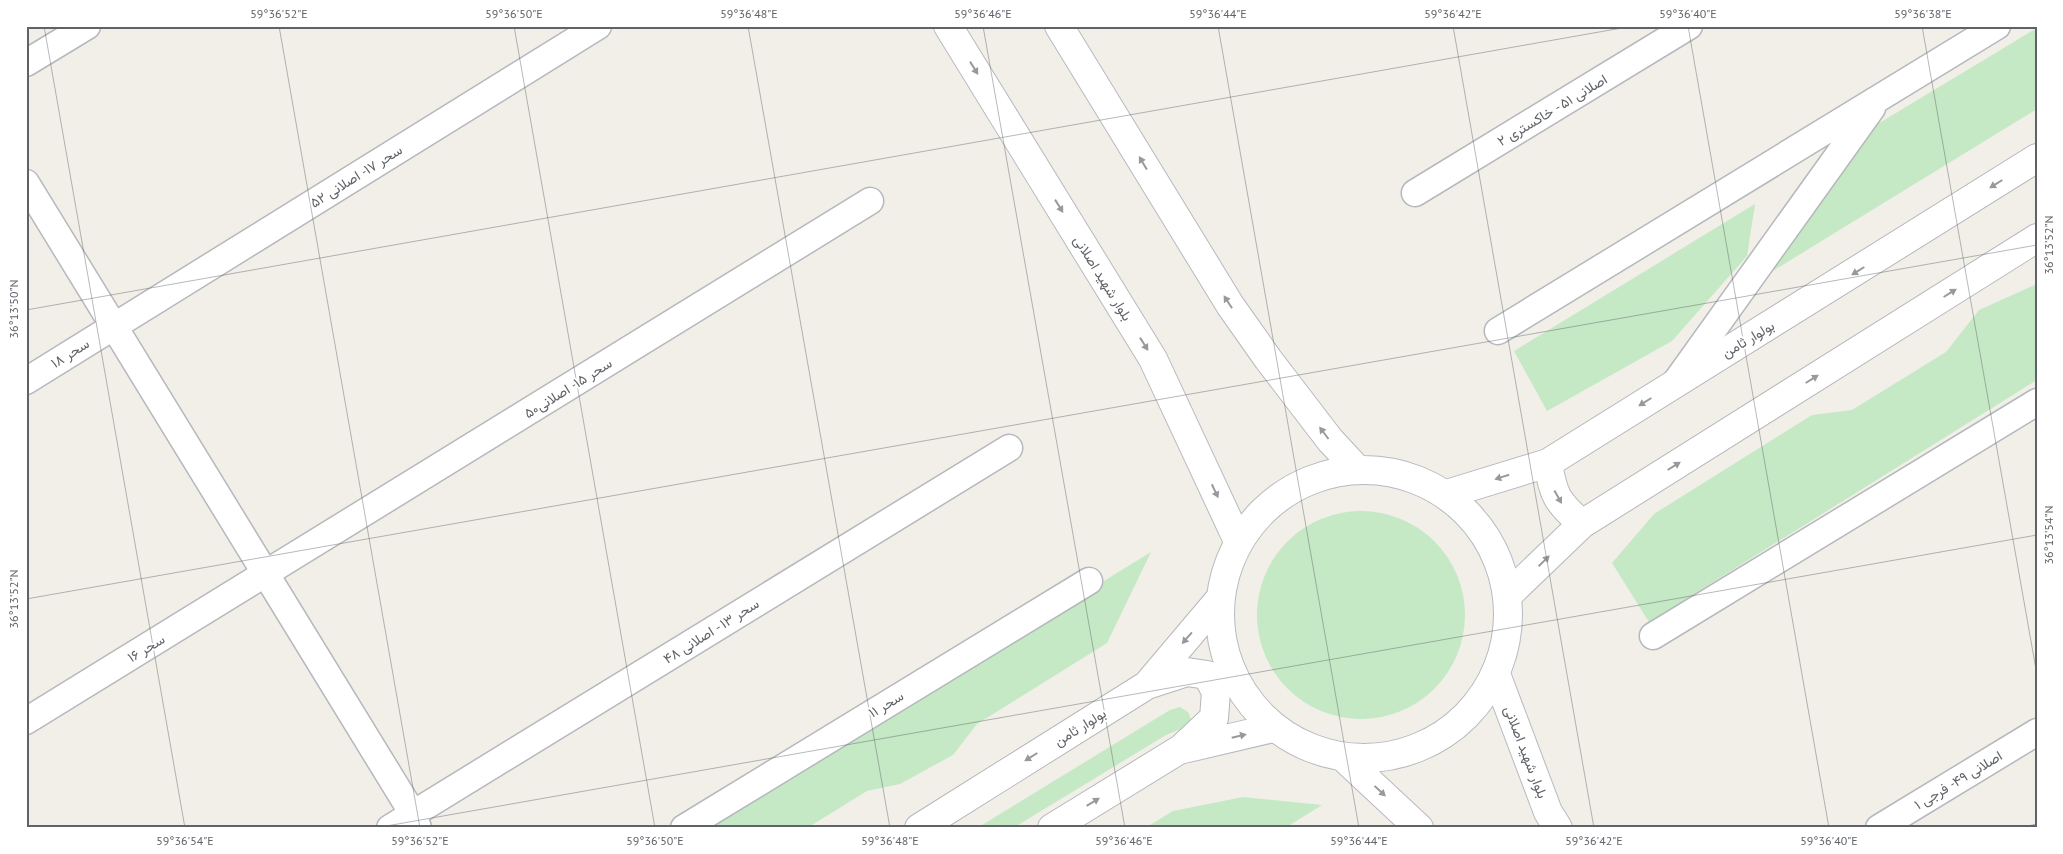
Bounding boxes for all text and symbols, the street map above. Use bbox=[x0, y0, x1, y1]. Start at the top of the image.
text: 59°36'52"E bbox=[250, 6, 308, 21]
text: 59°36'50"E bbox=[485, 6, 543, 21]
text: 59°36'48"E bbox=[720, 6, 778, 21]
text: 59°36'46"E bbox=[954, 6, 1012, 21]
text: 59°36'44"E bbox=[1189, 6, 1247, 21]
text: 59°36'42"E bbox=[1424, 6, 1482, 21]
text: 59°36'40"E bbox=[1659, 6, 1717, 21]
text: 59°36'38"E bbox=[1894, 6, 1952, 21]
one-way arrow bbox=[969, 61, 978, 74]
street label: اصلانی ۵۱ - خاکستری ۲ bbox=[1494, 70, 1610, 150]
street label: سحر ۱۷- اصلانی ۵۲ bbox=[306, 140, 406, 212]
one-way arrow bbox=[1139, 157, 1148, 170]
one-way arrow bbox=[1989, 180, 2002, 189]
one-way arrow bbox=[1054, 200, 1063, 213]
text: 36°13'52"N bbox=[2041, 215, 2056, 275]
street label: بلوار شهید اصلانی bbox=[1070, 232, 1136, 324]
one-way arrow bbox=[1852, 266, 1865, 276]
text: 36°13'50"N bbox=[6, 279, 21, 339]
one-way arrow bbox=[1943, 288, 1956, 297]
one-way arrow bbox=[1223, 295, 1233, 308]
street label: بولوار ثامن bbox=[1718, 316, 1778, 362]
street label: سحر ۱۸ bbox=[47, 334, 93, 372]
one-way arrow bbox=[1139, 338, 1149, 351]
street label: سحر ۱۵- اصلانی۵۰ bbox=[521, 354, 615, 422]
one-way arrow bbox=[1805, 375, 1819, 384]
one-way arrow bbox=[1639, 397, 1652, 407]
one-way arrow bbox=[1319, 427, 1330, 440]
one-way arrow bbox=[1668, 461, 1681, 470]
one-way arrow bbox=[1495, 474, 1510, 482]
one-way arrow bbox=[1211, 484, 1219, 498]
one-way arrow bbox=[1554, 490, 1562, 505]
text: 36°13'54"N bbox=[2041, 505, 2056, 565]
one-way arrow bbox=[1537, 555, 1549, 567]
text: 36°13'52"N bbox=[6, 569, 21, 629]
street label: سحر ۱۳ - اصلانی ۴۸ bbox=[660, 594, 762, 668]
street label: سحر ۱۶ bbox=[124, 630, 168, 666]
one-way arrow bbox=[1181, 632, 1192, 645]
street label: سحر ۱۱ bbox=[865, 687, 907, 721]
street label: بلوار شهید اصلانی bbox=[1500, 703, 1552, 801]
street label: بولوار ثامن bbox=[1051, 704, 1109, 750]
one-way arrow bbox=[1232, 732, 1247, 740]
street label: اصلانی ۴۹- فرجی ۱ bbox=[1911, 747, 2005, 813]
one-way arrow bbox=[1025, 753, 1038, 762]
one-way arrow bbox=[1373, 785, 1385, 797]
one-way arrow bbox=[1087, 798, 1100, 807]
text: 59°36'54"E bbox=[156, 833, 214, 848]
text: 59°36'52"E bbox=[391, 833, 449, 848]
text: 59°36'50"E bbox=[626, 833, 684, 848]
text: 59°36'48"E bbox=[861, 833, 919, 848]
text: 59°36'46"E bbox=[1095, 833, 1153, 848]
text: 59°36'44"E bbox=[1330, 833, 1388, 848]
text: 59°36'42"E bbox=[1565, 833, 1623, 848]
text: 59°36'40"E bbox=[1800, 833, 1858, 848]

